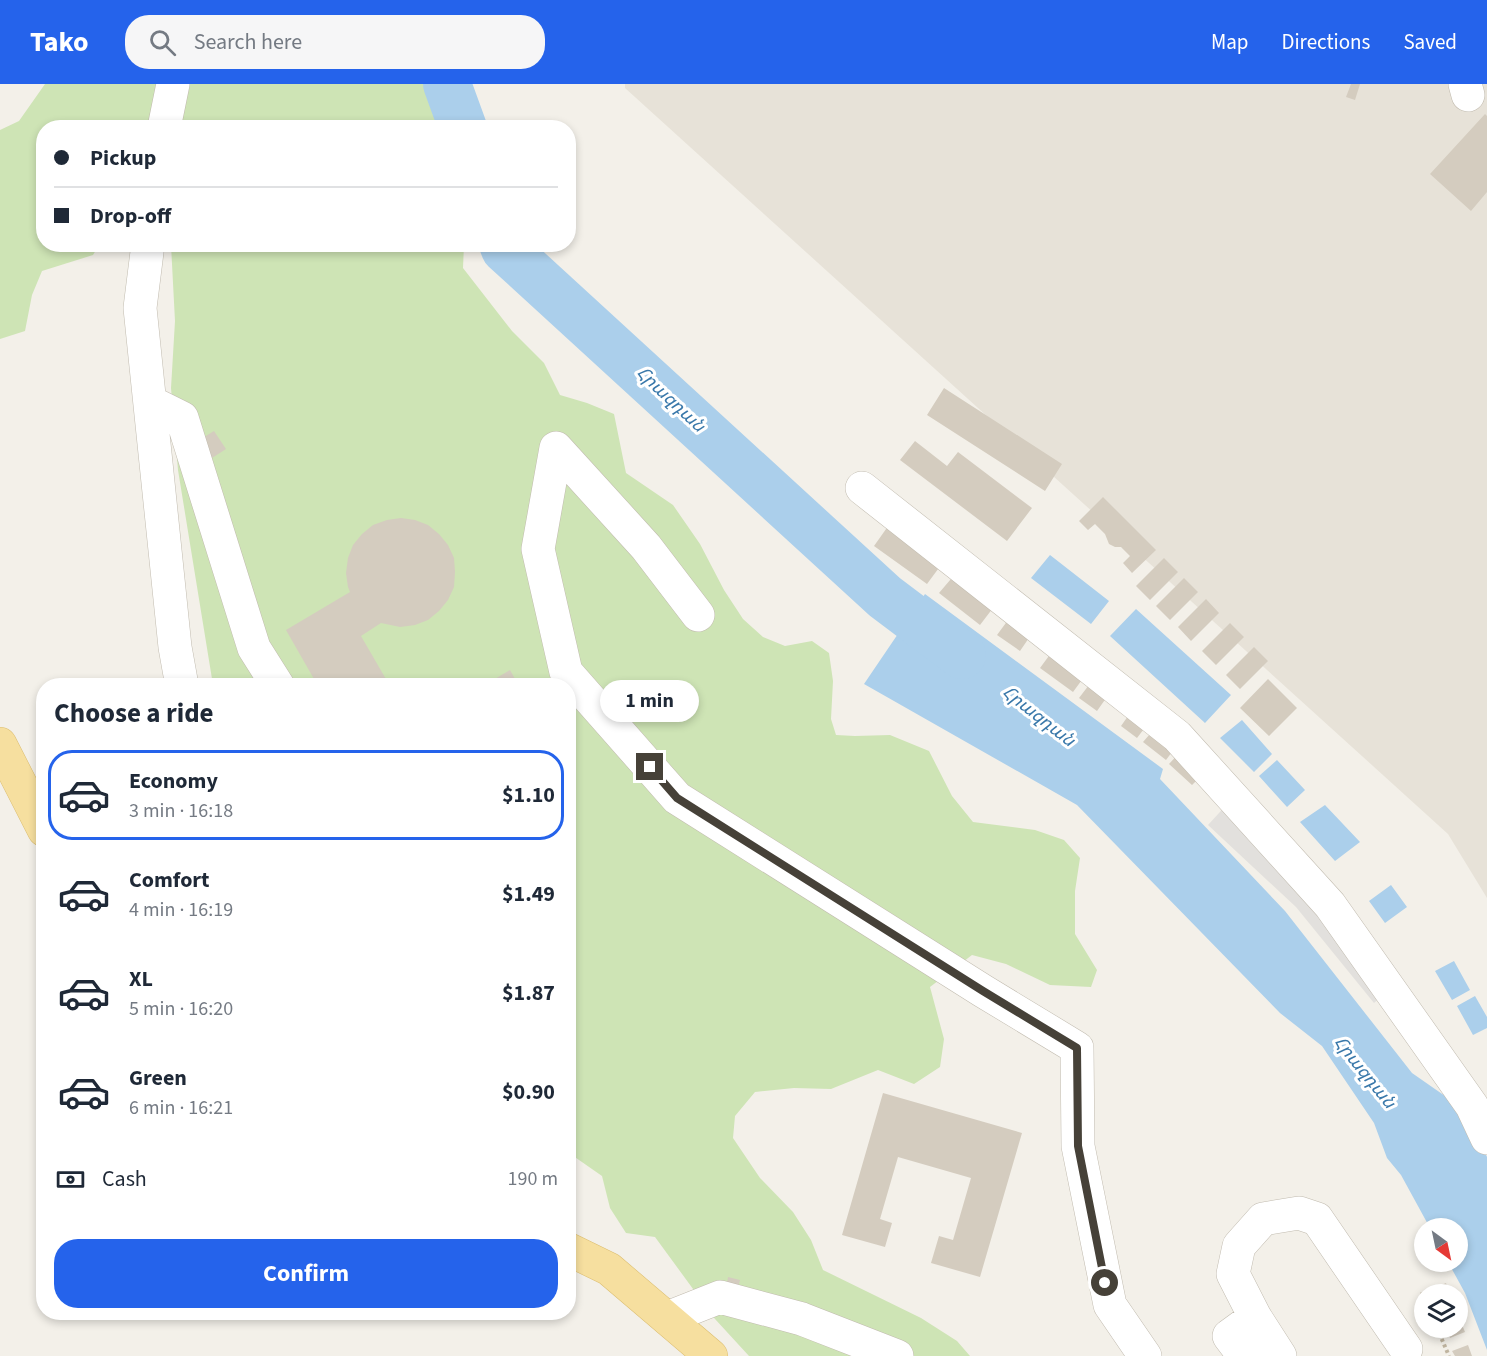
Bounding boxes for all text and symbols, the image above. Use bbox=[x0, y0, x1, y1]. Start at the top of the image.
search box bbox=[125, 15, 545, 69]
text: Tako bbox=[30, 22, 89, 62]
icon: search bbox=[146, 26, 179, 59]
text: Search here bbox=[194, 26, 302, 58]
text: Map bbox=[1211, 27, 1249, 57]
text: Directions bbox=[1282, 27, 1370, 57]
text: Saved bbox=[1403, 27, 1457, 57]
text: Pickup bbox=[90, 142, 156, 174]
text: Drop-off bbox=[90, 200, 171, 232]
water label: Հրազդան bbox=[631, 361, 712, 439]
callout: 1 min bbox=[600, 680, 700, 722]
water label: Հրազդան bbox=[997, 680, 1081, 754]
text: 1 min bbox=[625, 687, 674, 715]
text: Choose a ride bbox=[54, 694, 214, 733]
route end bbox=[636, 753, 663, 780]
text: Economy bbox=[129, 765, 218, 797]
icon: car bbox=[57, 768, 111, 822]
text: $1.10 bbox=[502, 779, 555, 811]
text: 3 min · 16:18 bbox=[129, 797, 233, 825]
text: Comfort bbox=[129, 864, 210, 896]
icon: car bbox=[57, 867, 111, 921]
text: $1.49 bbox=[502, 878, 555, 910]
text: 4 min · 16:19 bbox=[129, 896, 233, 924]
text: XL bbox=[129, 963, 153, 995]
icon: car bbox=[57, 966, 111, 1020]
text: $1.87 bbox=[502, 977, 555, 1009]
text: 5 min · 16:20 bbox=[129, 995, 233, 1023]
water label: Հրազդան bbox=[1328, 1031, 1402, 1115]
text: Green bbox=[129, 1062, 187, 1094]
icon: car bbox=[57, 1065, 111, 1119]
text: $0.90 bbox=[502, 1076, 555, 1108]
text: 6 min · 16:21 bbox=[129, 1094, 233, 1122]
icon: cash bbox=[54, 1163, 87, 1196]
text: Cash bbox=[102, 1163, 147, 1195]
text: 190 m bbox=[508, 1165, 558, 1193]
north arrow bbox=[1414, 1218, 1468, 1272]
map controls bbox=[1414, 1218, 1468, 1338]
button: Confirm bbox=[54, 1239, 558, 1308]
route start bbox=[1091, 1269, 1118, 1296]
button: layers bbox=[1414, 1284, 1468, 1338]

